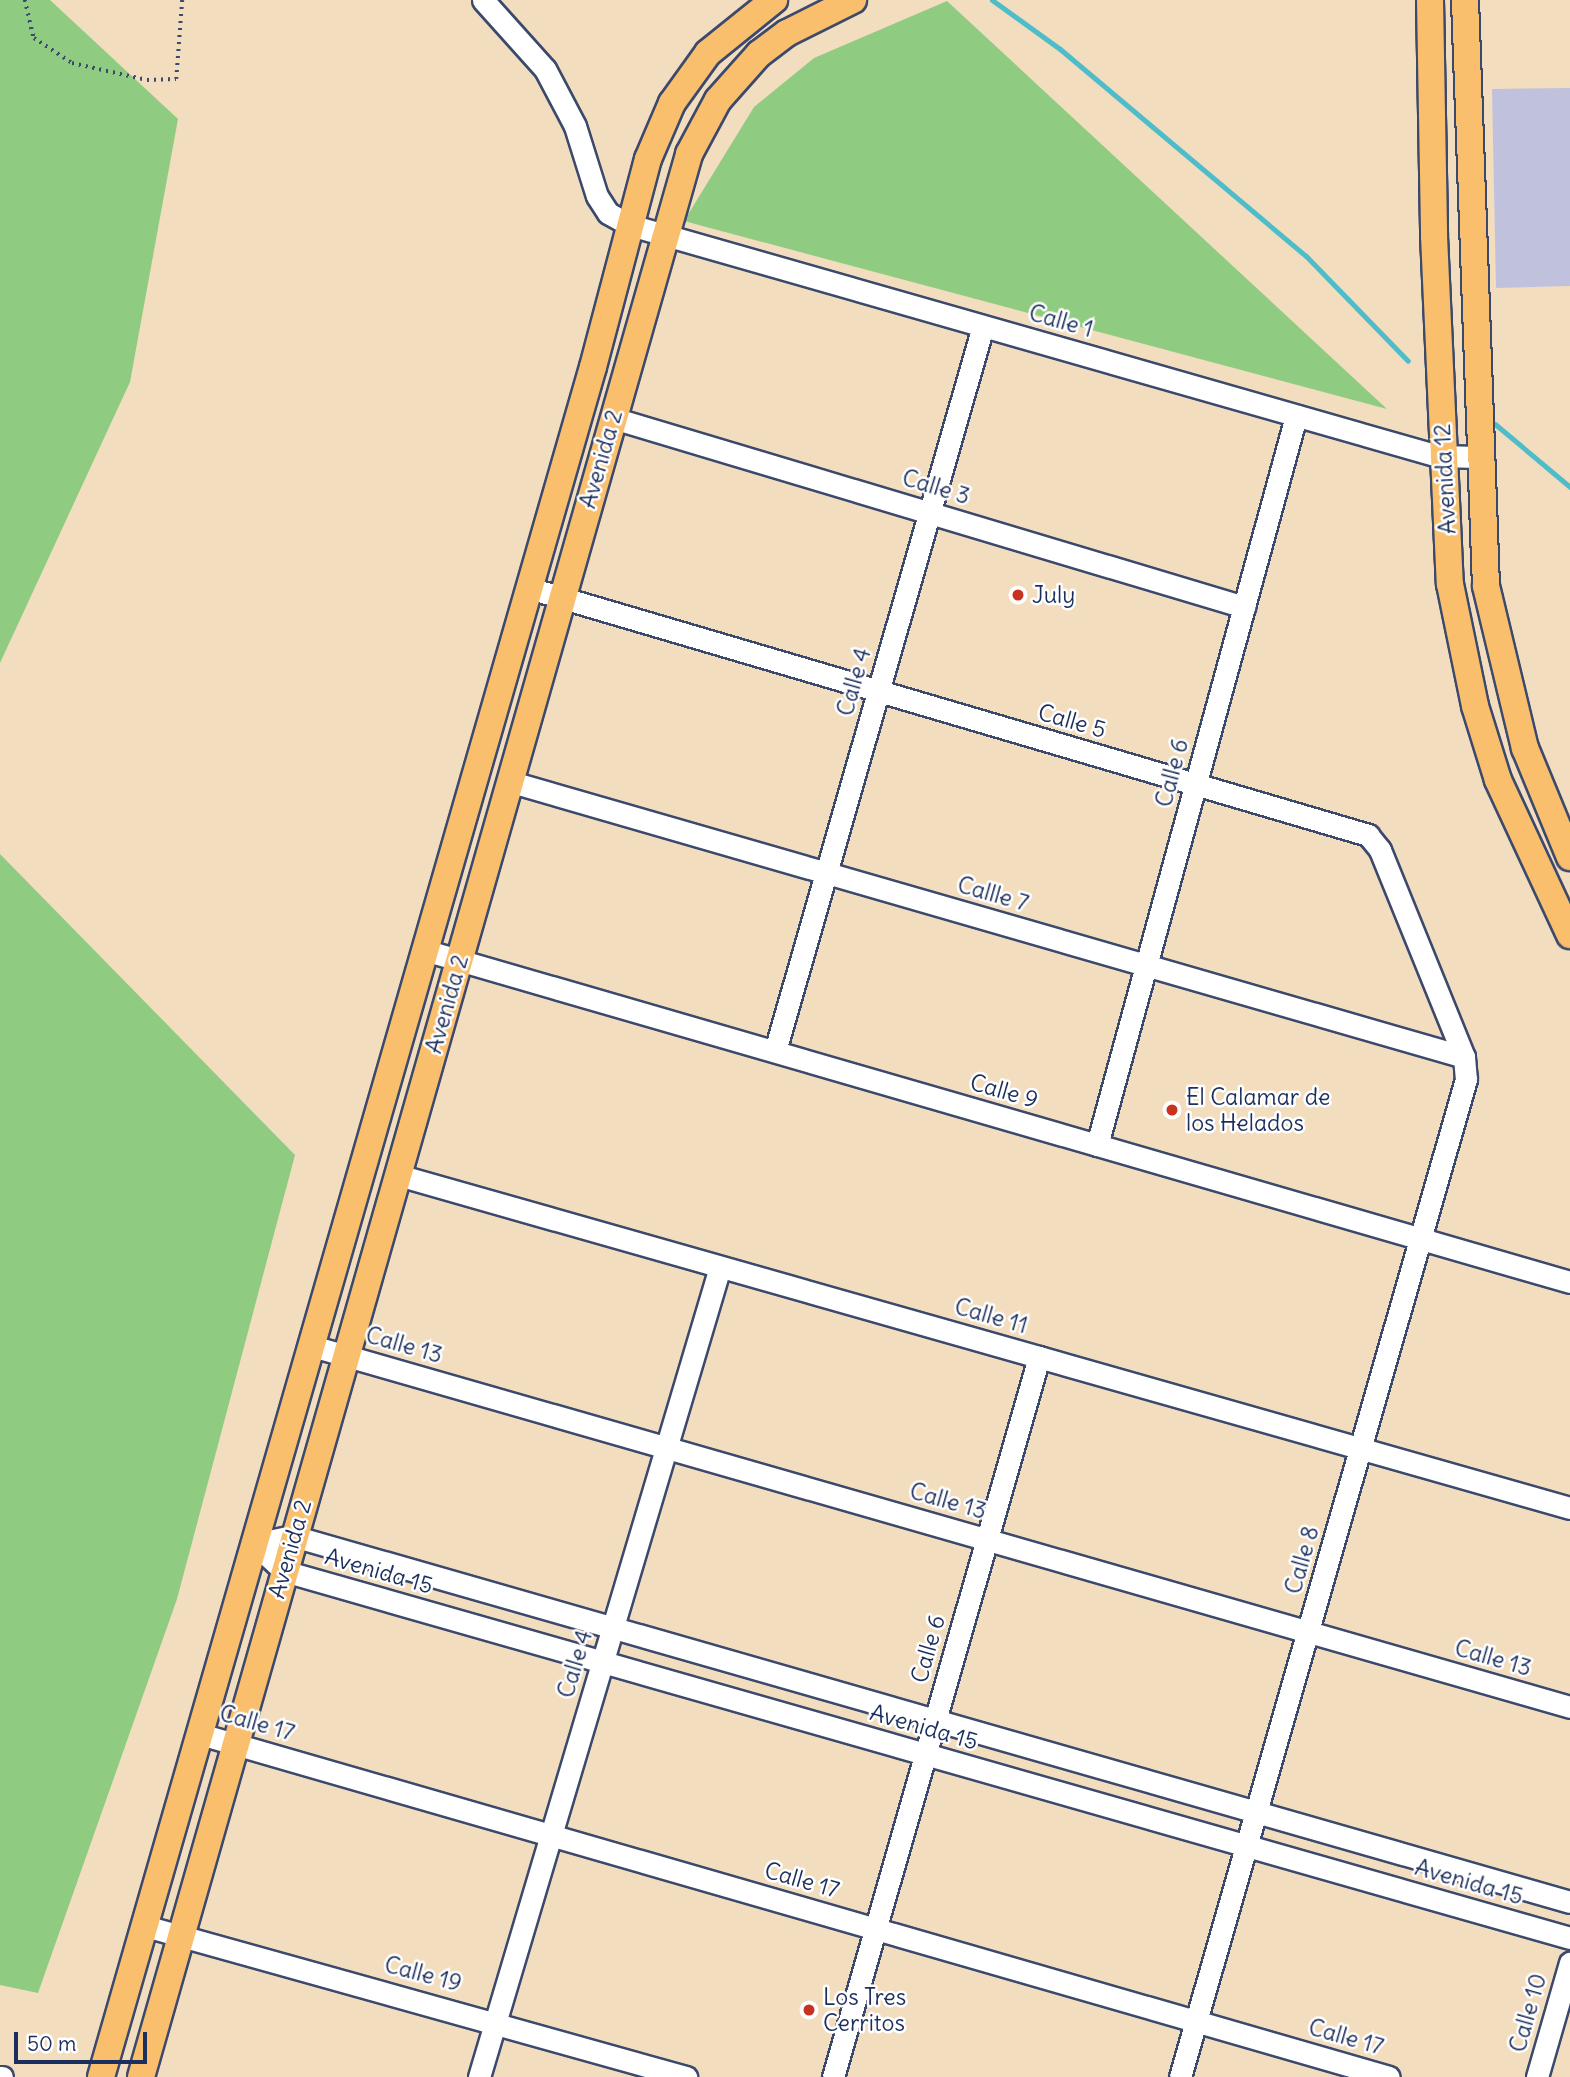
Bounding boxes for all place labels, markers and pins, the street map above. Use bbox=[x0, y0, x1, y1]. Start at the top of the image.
place label: July bbox=[1032, 581, 1075, 609]
marker: July bbox=[1010, 587, 1026, 603]
place label: El Calamar de los Helados bbox=[1186, 1083, 1330, 1137]
marker: El Calamar de los Helados bbox=[1164, 1102, 1180, 1118]
place label: Los Tres Cerritos bbox=[823, 1983, 906, 2037]
marker: Los Tres Cerritos bbox=[801, 2002, 817, 2018]

